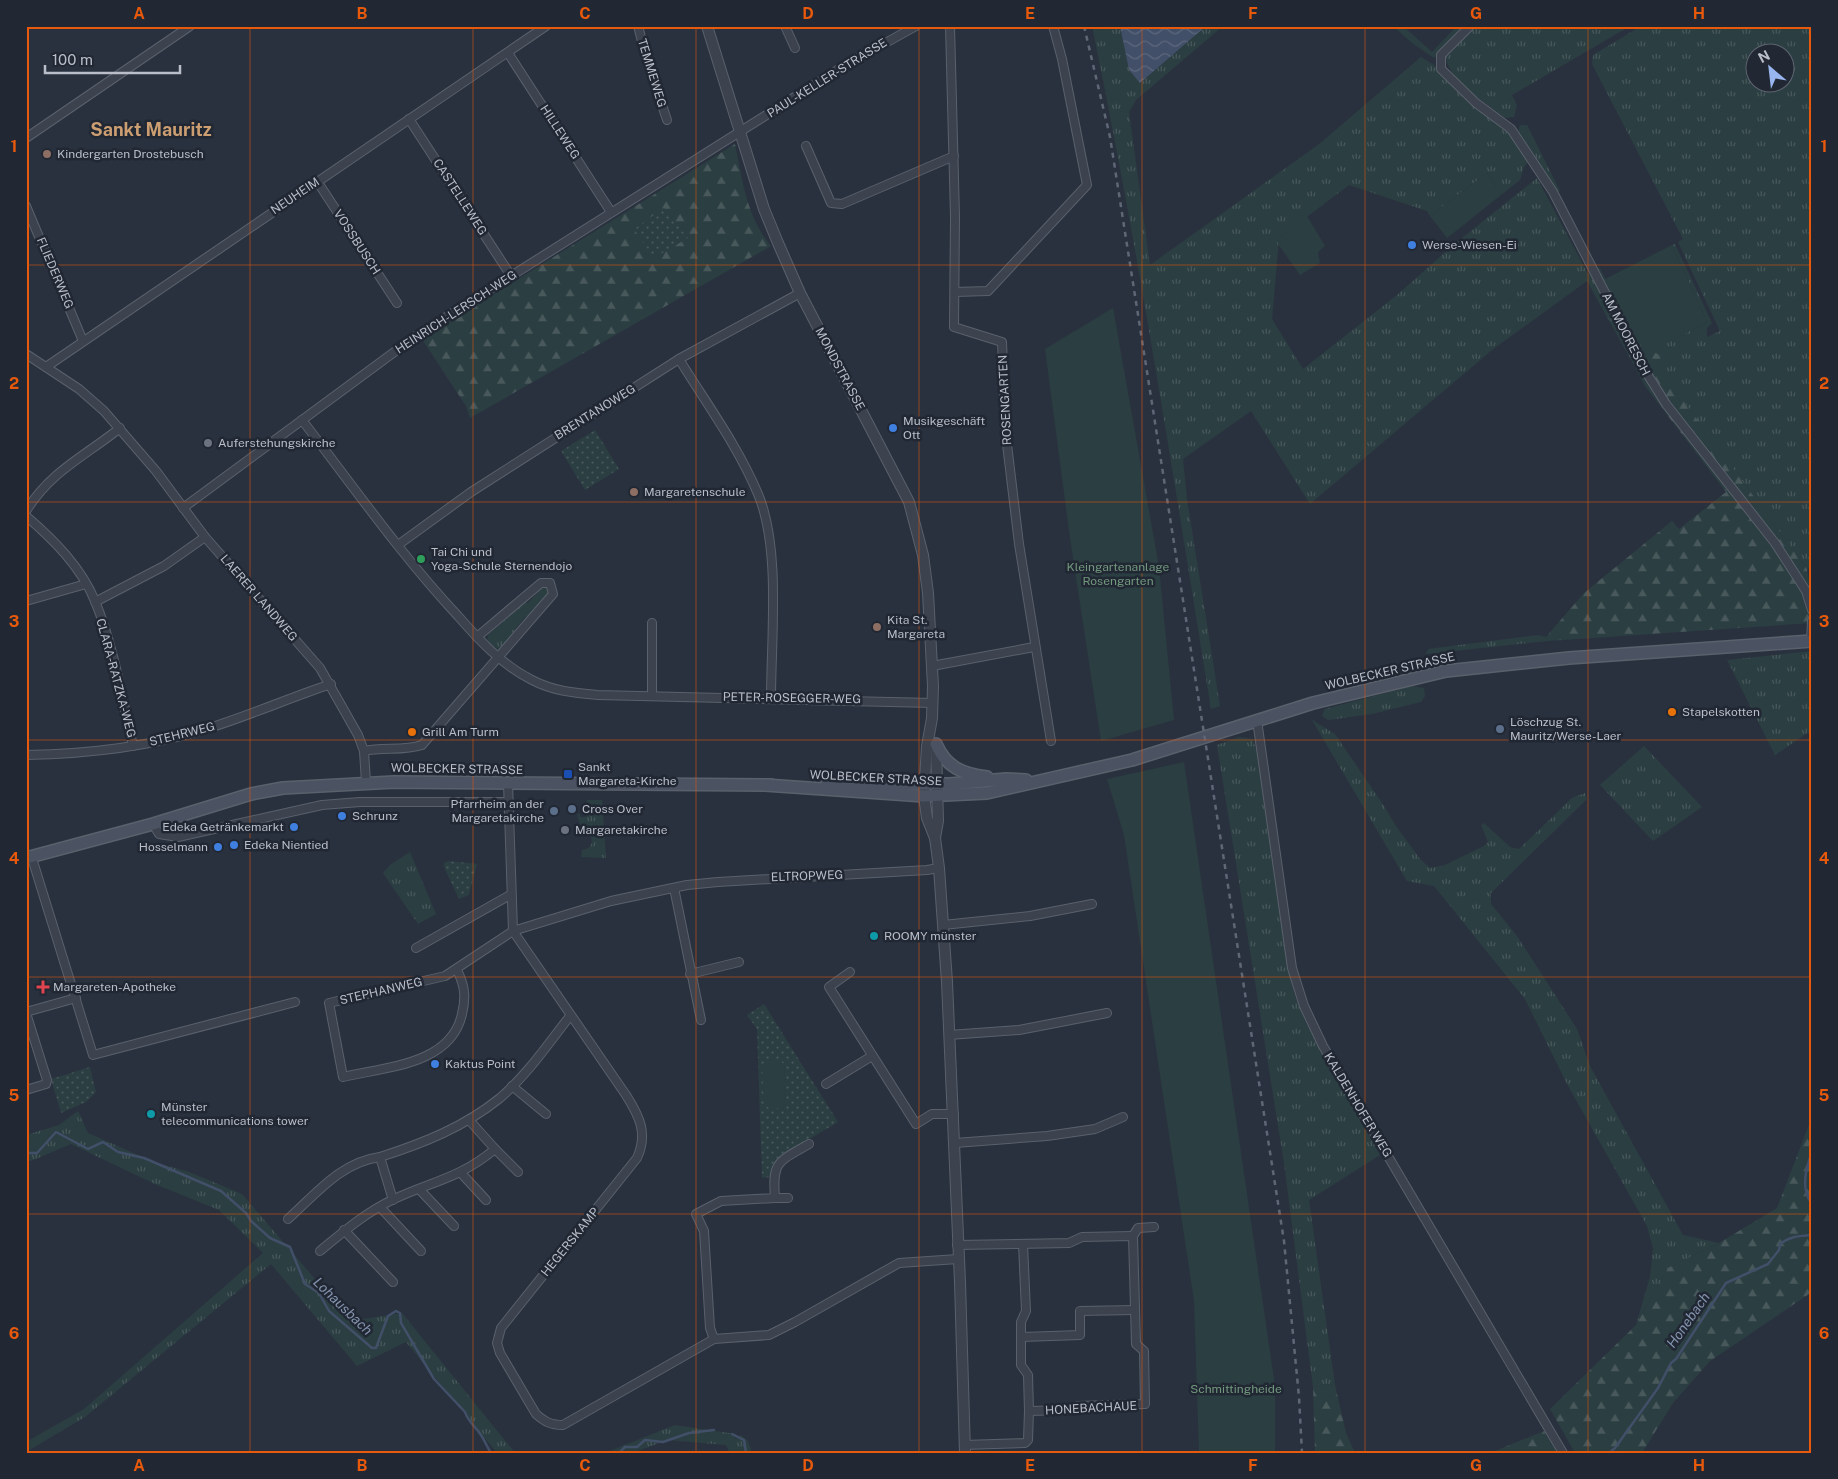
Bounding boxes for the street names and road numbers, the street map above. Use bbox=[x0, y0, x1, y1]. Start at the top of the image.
street label: PAUL-KELLER-STRASSE bbox=[765, 35, 889, 121]
street label: TEMMEWEG bbox=[635, 37, 669, 109]
street label: HILLEWEG bbox=[537, 102, 583, 162]
street label: CASTELLEWEG bbox=[430, 156, 490, 238]
street label: NEUHEIM bbox=[268, 175, 322, 217]
street label: VOSSBUSCH bbox=[331, 207, 383, 277]
street label: FLIEDERWEG bbox=[34, 235, 76, 311]
street label: HEINRICH-LERSCH-WEG bbox=[393, 268, 519, 356]
street label: AM MOORESCH bbox=[1599, 290, 1653, 378]
street label: MONDSTRASSE bbox=[812, 325, 868, 413]
street label: ROSENGARTEN bbox=[996, 354, 1014, 446]
street label: BRENTANOWEG bbox=[552, 381, 638, 443]
street label: LAERER LANDWEG bbox=[218, 552, 300, 644]
street label: CLARA-RATZKA-WEG bbox=[93, 617, 139, 739]
street label: WOLBECKER STRASSE bbox=[1324, 649, 1456, 693]
street label: PETER-ROSEGGER-WEG bbox=[723, 690, 861, 706]
street label: STEHRWEG bbox=[148, 719, 216, 749]
street label: WOLBECKER STRASSE bbox=[391, 761, 523, 777]
street label: WOLBECKER STRASSE bbox=[809, 768, 943, 788]
street label: ELTROPWEG bbox=[770, 868, 844, 884]
street label: STEPHANWEG bbox=[338, 975, 424, 1007]
street label: KALDENHOFER WEG bbox=[1321, 1050, 1395, 1160]
street label: HEGERSKAMP bbox=[538, 1205, 602, 1279]
street label: HONEBACHAUE bbox=[1045, 1399, 1137, 1417]

